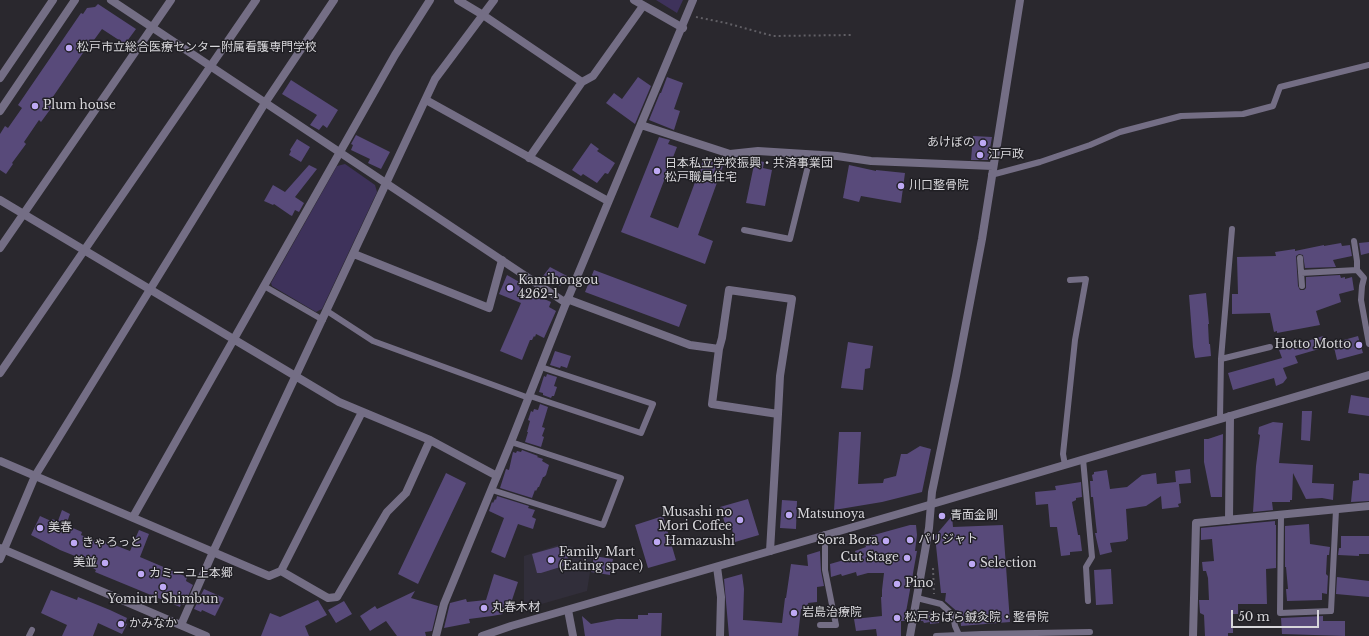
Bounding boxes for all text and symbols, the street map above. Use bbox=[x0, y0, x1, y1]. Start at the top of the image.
place label: 松戸市立総合医療センター附属看護専門学校 bbox=[77, 41, 317, 55]
marker: 松戸市立総合医療センター附属看護専門学校 bbox=[64, 43, 74, 53]
place label: Plum house bbox=[43, 99, 116, 113]
marker: Plum house bbox=[30, 101, 40, 111]
place label: あけぼの bbox=[927, 136, 975, 150]
marker: あけぼの bbox=[978, 138, 988, 148]
place label: 江戸政 bbox=[988, 148, 1024, 162]
marker: 江戸政 bbox=[975, 150, 985, 160]
place label: 日本私立学校振興・共済事業団 松戸職員住宅 bbox=[665, 157, 833, 185]
marker: 日本私立学校振興・共済事業団 松戸職員住宅 bbox=[652, 166, 662, 176]
place label: 川口整骨院 bbox=[909, 179, 969, 193]
marker: 川口整骨院 bbox=[896, 181, 906, 191]
place label: Kamihongou 4262-1 bbox=[518, 274, 598, 302]
marker: Kamihongou 4262-1 bbox=[505, 283, 515, 293]
place label: Hotto Motto bbox=[1274, 338, 1351, 352]
marker: Hotto Motto bbox=[1354, 340, 1364, 350]
place label: Musashi no Mori Coffee bbox=[658, 506, 732, 534]
place label: Matsunoya bbox=[797, 508, 865, 522]
place label: 青面金剛 bbox=[950, 509, 998, 523]
marker: Matsunoya bbox=[784, 510, 794, 520]
marker: 青面金剛 bbox=[937, 511, 947, 521]
marker: Musashi no Mori Coffee bbox=[735, 515, 745, 525]
place label: 美春 bbox=[48, 521, 72, 535]
marker: 美春 bbox=[35, 523, 45, 533]
place label: パリジャト bbox=[918, 533, 978, 547]
place label: Sora Bora bbox=[817, 534, 878, 548]
place label: Hamazushi bbox=[665, 535, 735, 549]
marker: パリジャト bbox=[905, 535, 915, 545]
place label: きゃろっと bbox=[82, 536, 142, 550]
marker: Sora Bora bbox=[881, 536, 891, 546]
marker: Hamazushi bbox=[652, 537, 662, 547]
marker: きゃろっと bbox=[69, 538, 79, 548]
place label: Family Mart (Eating space) bbox=[559, 546, 643, 574]
place label: Cut Stage bbox=[840, 551, 899, 565]
marker: Cut Stage bbox=[902, 553, 912, 563]
marker: Family Mart (Eating space) bbox=[546, 555, 556, 565]
place label: 美並 bbox=[73, 556, 97, 570]
place label: Selection bbox=[980, 557, 1037, 571]
marker: 美並 bbox=[100, 558, 110, 568]
marker: Selection bbox=[967, 559, 977, 569]
place label: カミーユ上本郷 bbox=[149, 567, 233, 581]
marker: カミーユ上本郷 bbox=[136, 569, 146, 579]
place label: Pino bbox=[905, 577, 933, 591]
marker: Pino bbox=[892, 579, 902, 589]
marker: Yomiuri Shimbun bbox=[158, 582, 168, 592]
place label: Yomiuri Shimbun bbox=[108, 593, 218, 607]
place label: 丸春木材 bbox=[492, 601, 540, 615]
scale bar bbox=[1233, 602, 1321, 628]
marker: 丸春木材 bbox=[479, 603, 489, 613]
place label: 岩島治療院 bbox=[802, 606, 862, 620]
marker: 岩島治療院 bbox=[789, 608, 799, 618]
text: 50 m bbox=[1238, 609, 1270, 624]
place label: 松戸おばら鍼灸院・整骨院 bbox=[905, 611, 1049, 625]
marker: 松戸おばら鍼灸院・整骨院 bbox=[892, 613, 902, 623]
place label: かみなか bbox=[129, 617, 177, 631]
marker: かみなか bbox=[116, 619, 126, 629]

